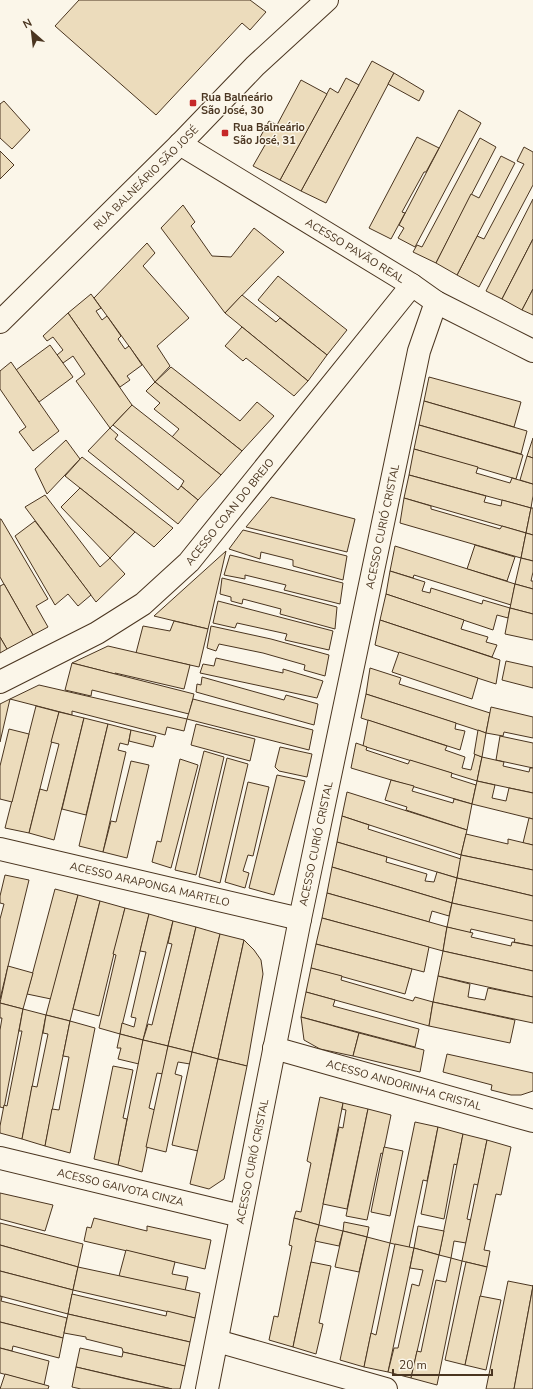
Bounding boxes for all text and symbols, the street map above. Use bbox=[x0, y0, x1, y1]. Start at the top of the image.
north arrow bbox=[12, 12, 52, 52]
text: N bbox=[20, 15, 35, 32]
place label: Rua Balneário São José, 30 bbox=[201, 90, 273, 118]
marker: Rua Balneário São José, 30 bbox=[188, 98, 198, 108]
place label: Rua Balneário São José, 31 bbox=[233, 120, 305, 148]
street label: RUA BALNEÁRIO SÃO JOSÉ bbox=[90, 121, 201, 233]
marker: Rua Balneário São José, 31 bbox=[220, 128, 230, 138]
street label: ACESSO PAVÃO REAL bbox=[303, 215, 408, 286]
street label: ACESSO COAN DO BREJO bbox=[182, 455, 277, 568]
street label: ACESSO CURIÓ CRISTAL bbox=[362, 463, 403, 590]
street label: ACESSO CURIÓ CRISTAL bbox=[295, 780, 336, 908]
street label: ACESSO ARAPONGA MARTELO bbox=[69, 858, 231, 910]
street label: ACESSO ANDORINHA CRISTAL bbox=[325, 1056, 483, 1114]
street label: ACESSO CURIÓ CRISTAL bbox=[232, 1098, 272, 1225]
street label: ACESSO GAIVOTA CINZA bbox=[56, 1165, 186, 1210]
scale bar bbox=[393, 1351, 492, 1377]
text: 20 m bbox=[399, 1357, 427, 1373]

